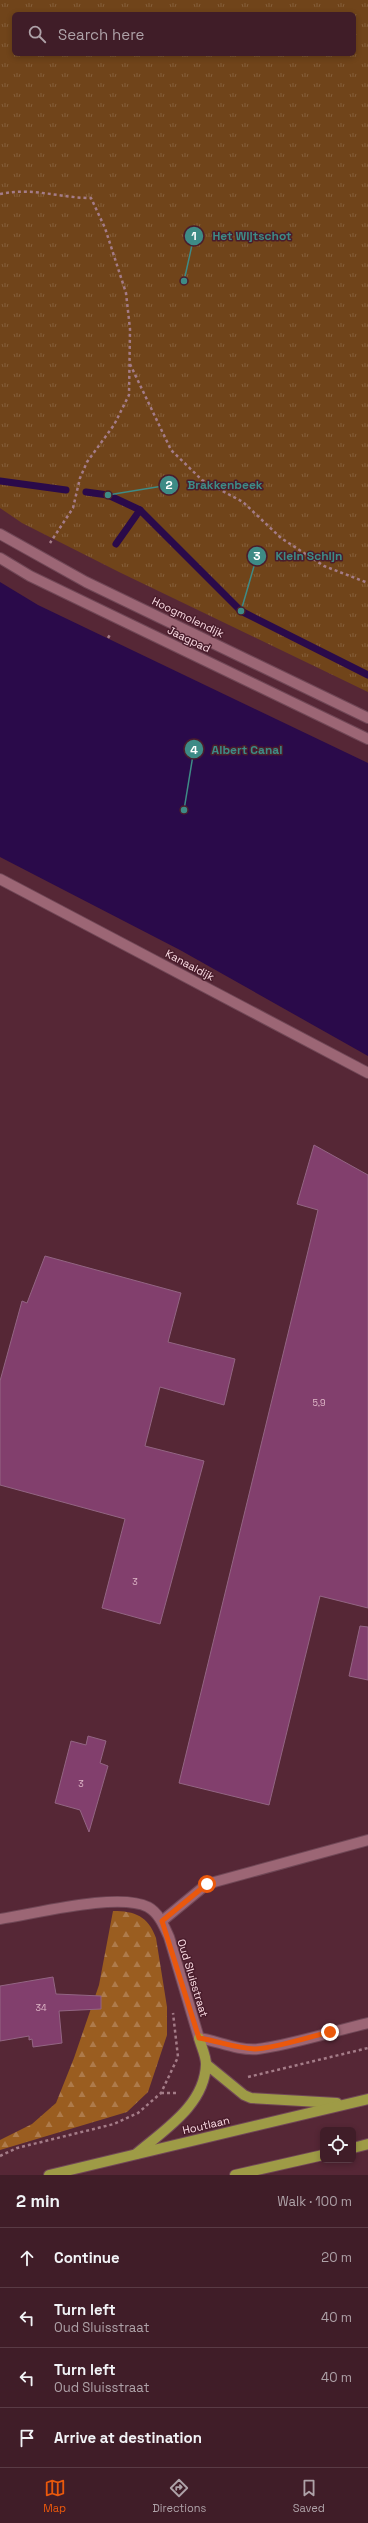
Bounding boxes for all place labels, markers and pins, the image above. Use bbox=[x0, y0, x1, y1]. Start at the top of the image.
callout: Het Wijtschot bbox=[184, 224, 299, 248]
callout: Brakkenbeek bbox=[159, 473, 271, 497]
callout: Klein Schijn bbox=[247, 544, 350, 568]
callout: Albert Canal bbox=[184, 737, 291, 761]

